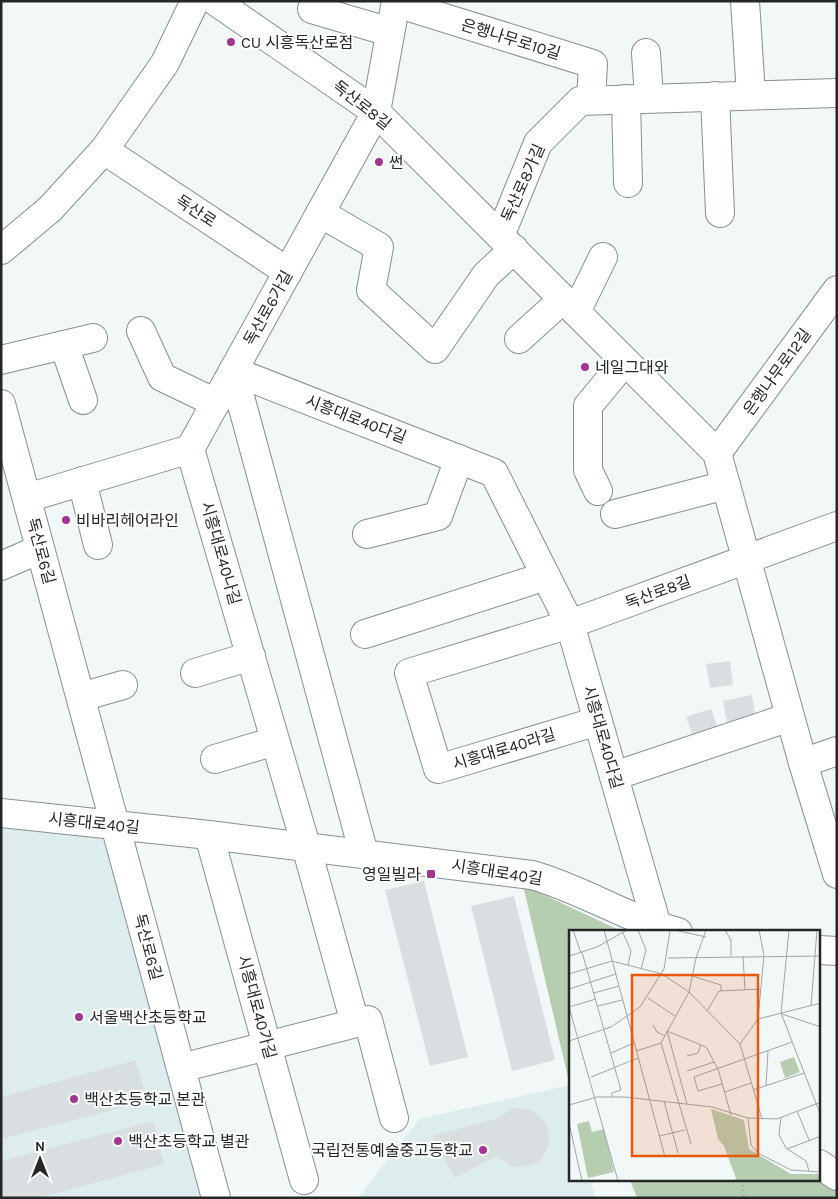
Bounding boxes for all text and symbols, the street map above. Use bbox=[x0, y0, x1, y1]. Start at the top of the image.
street label: 은행나무로10길 bbox=[459, 15, 563, 63]
place label: CU 시흥독산로점 bbox=[241, 33, 353, 52]
marker: CU 시흥독산로점 bbox=[225, 36, 237, 48]
street label: 독산로8길 bbox=[329, 76, 395, 134]
street label: 독산로8가길 bbox=[497, 141, 549, 225]
place label: 썬 bbox=[389, 153, 404, 172]
marker: 썬 bbox=[373, 156, 385, 168]
street label: 독산로 bbox=[172, 191, 220, 231]
street label: 독산로6가길 bbox=[240, 267, 296, 349]
street label: 은행나무로12길 bbox=[739, 325, 815, 419]
place label: 네일그대와 bbox=[595, 358, 669, 377]
marker: 네일그대와 bbox=[579, 361, 591, 373]
street label: 시흥대로40다길 bbox=[303, 391, 409, 447]
street label: 시흥대로40나길 bbox=[197, 499, 245, 607]
place label: 비바리헤어라인 bbox=[76, 511, 179, 530]
marker: 비바리헤어라인 bbox=[60, 514, 72, 526]
street label: 독산로6길 bbox=[23, 516, 59, 586]
street label: 독산로8길 bbox=[622, 571, 694, 613]
street label: 시흥대로40다길 bbox=[579, 683, 627, 791]
street label: 시흥대로40라길 bbox=[450, 724, 558, 774]
street label: 시흥대로40길 bbox=[47, 809, 141, 837]
street label: 시흥대로40길 bbox=[450, 855, 544, 889]
place label: 영일빌라 bbox=[362, 865, 421, 884]
marker: 영일빌라 bbox=[425, 868, 437, 880]
street label: 독산로6길 bbox=[130, 912, 166, 982]
inset map bbox=[569, 930, 820, 1182]
street label: 시흥대로40가길 bbox=[234, 953, 280, 1061]
place label: 서울백산초등학교 bbox=[89, 1008, 207, 1027]
marker: 서울백산초등학교 bbox=[73, 1011, 85, 1023]
place label: 백산초등학교 본관 bbox=[84, 1090, 206, 1109]
marker: 백산초등학교 본관 bbox=[68, 1093, 80, 1105]
place label: 백산초등학교 별관 bbox=[128, 1132, 250, 1151]
north arrow bbox=[15, 1134, 65, 1184]
marker: 백산초등학교 별관 bbox=[112, 1135, 124, 1147]
text: N bbox=[35, 1138, 45, 1155]
place label: 국립전통예술중고등학교 bbox=[311, 1141, 473, 1160]
marker: 국립전통예술중고등학교 bbox=[477, 1144, 489, 1156]

